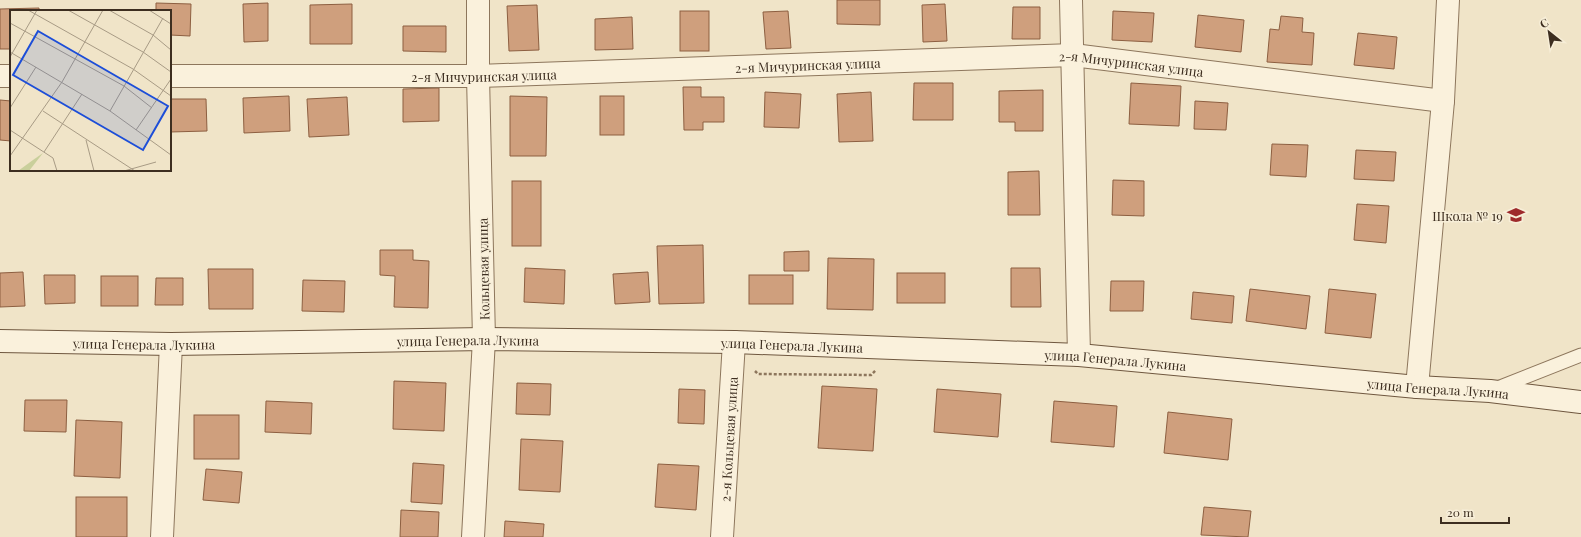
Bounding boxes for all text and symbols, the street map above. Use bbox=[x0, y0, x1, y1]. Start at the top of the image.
inset map bbox=[10, 10, 171, 171]
north arrow bbox=[1529, 12, 1569, 52]
text: С bbox=[1537, 14, 1551, 31]
street label: 2-я Мичуринская улица bbox=[1059, 46, 1205, 80]
street label: 2-я Мичуринская улица bbox=[735, 53, 881, 75]
street label: 2-я Мичуринская улица bbox=[411, 65, 558, 85]
school or university icon: Школа № 19 bbox=[1506, 205, 1526, 225]
place label: Школа № 19 bbox=[1432, 207, 1503, 224]
street label: Кольцевая улица bbox=[474, 217, 492, 320]
street label: улица Генерала Лукина bbox=[396, 331, 540, 349]
street label: улица Генерала Лукина bbox=[720, 333, 864, 355]
street label: улица Генерала Лукина bbox=[72, 334, 216, 353]
street label: улица Генерала Лукина bbox=[1043, 345, 1188, 374]
street label: улица Генерала Лукина bbox=[1365, 374, 1511, 402]
street label: 2-я Кольцевая улица bbox=[716, 376, 740, 502]
scale bar bbox=[1441, 499, 1509, 525]
text: 20 m bbox=[1447, 504, 1474, 520]

